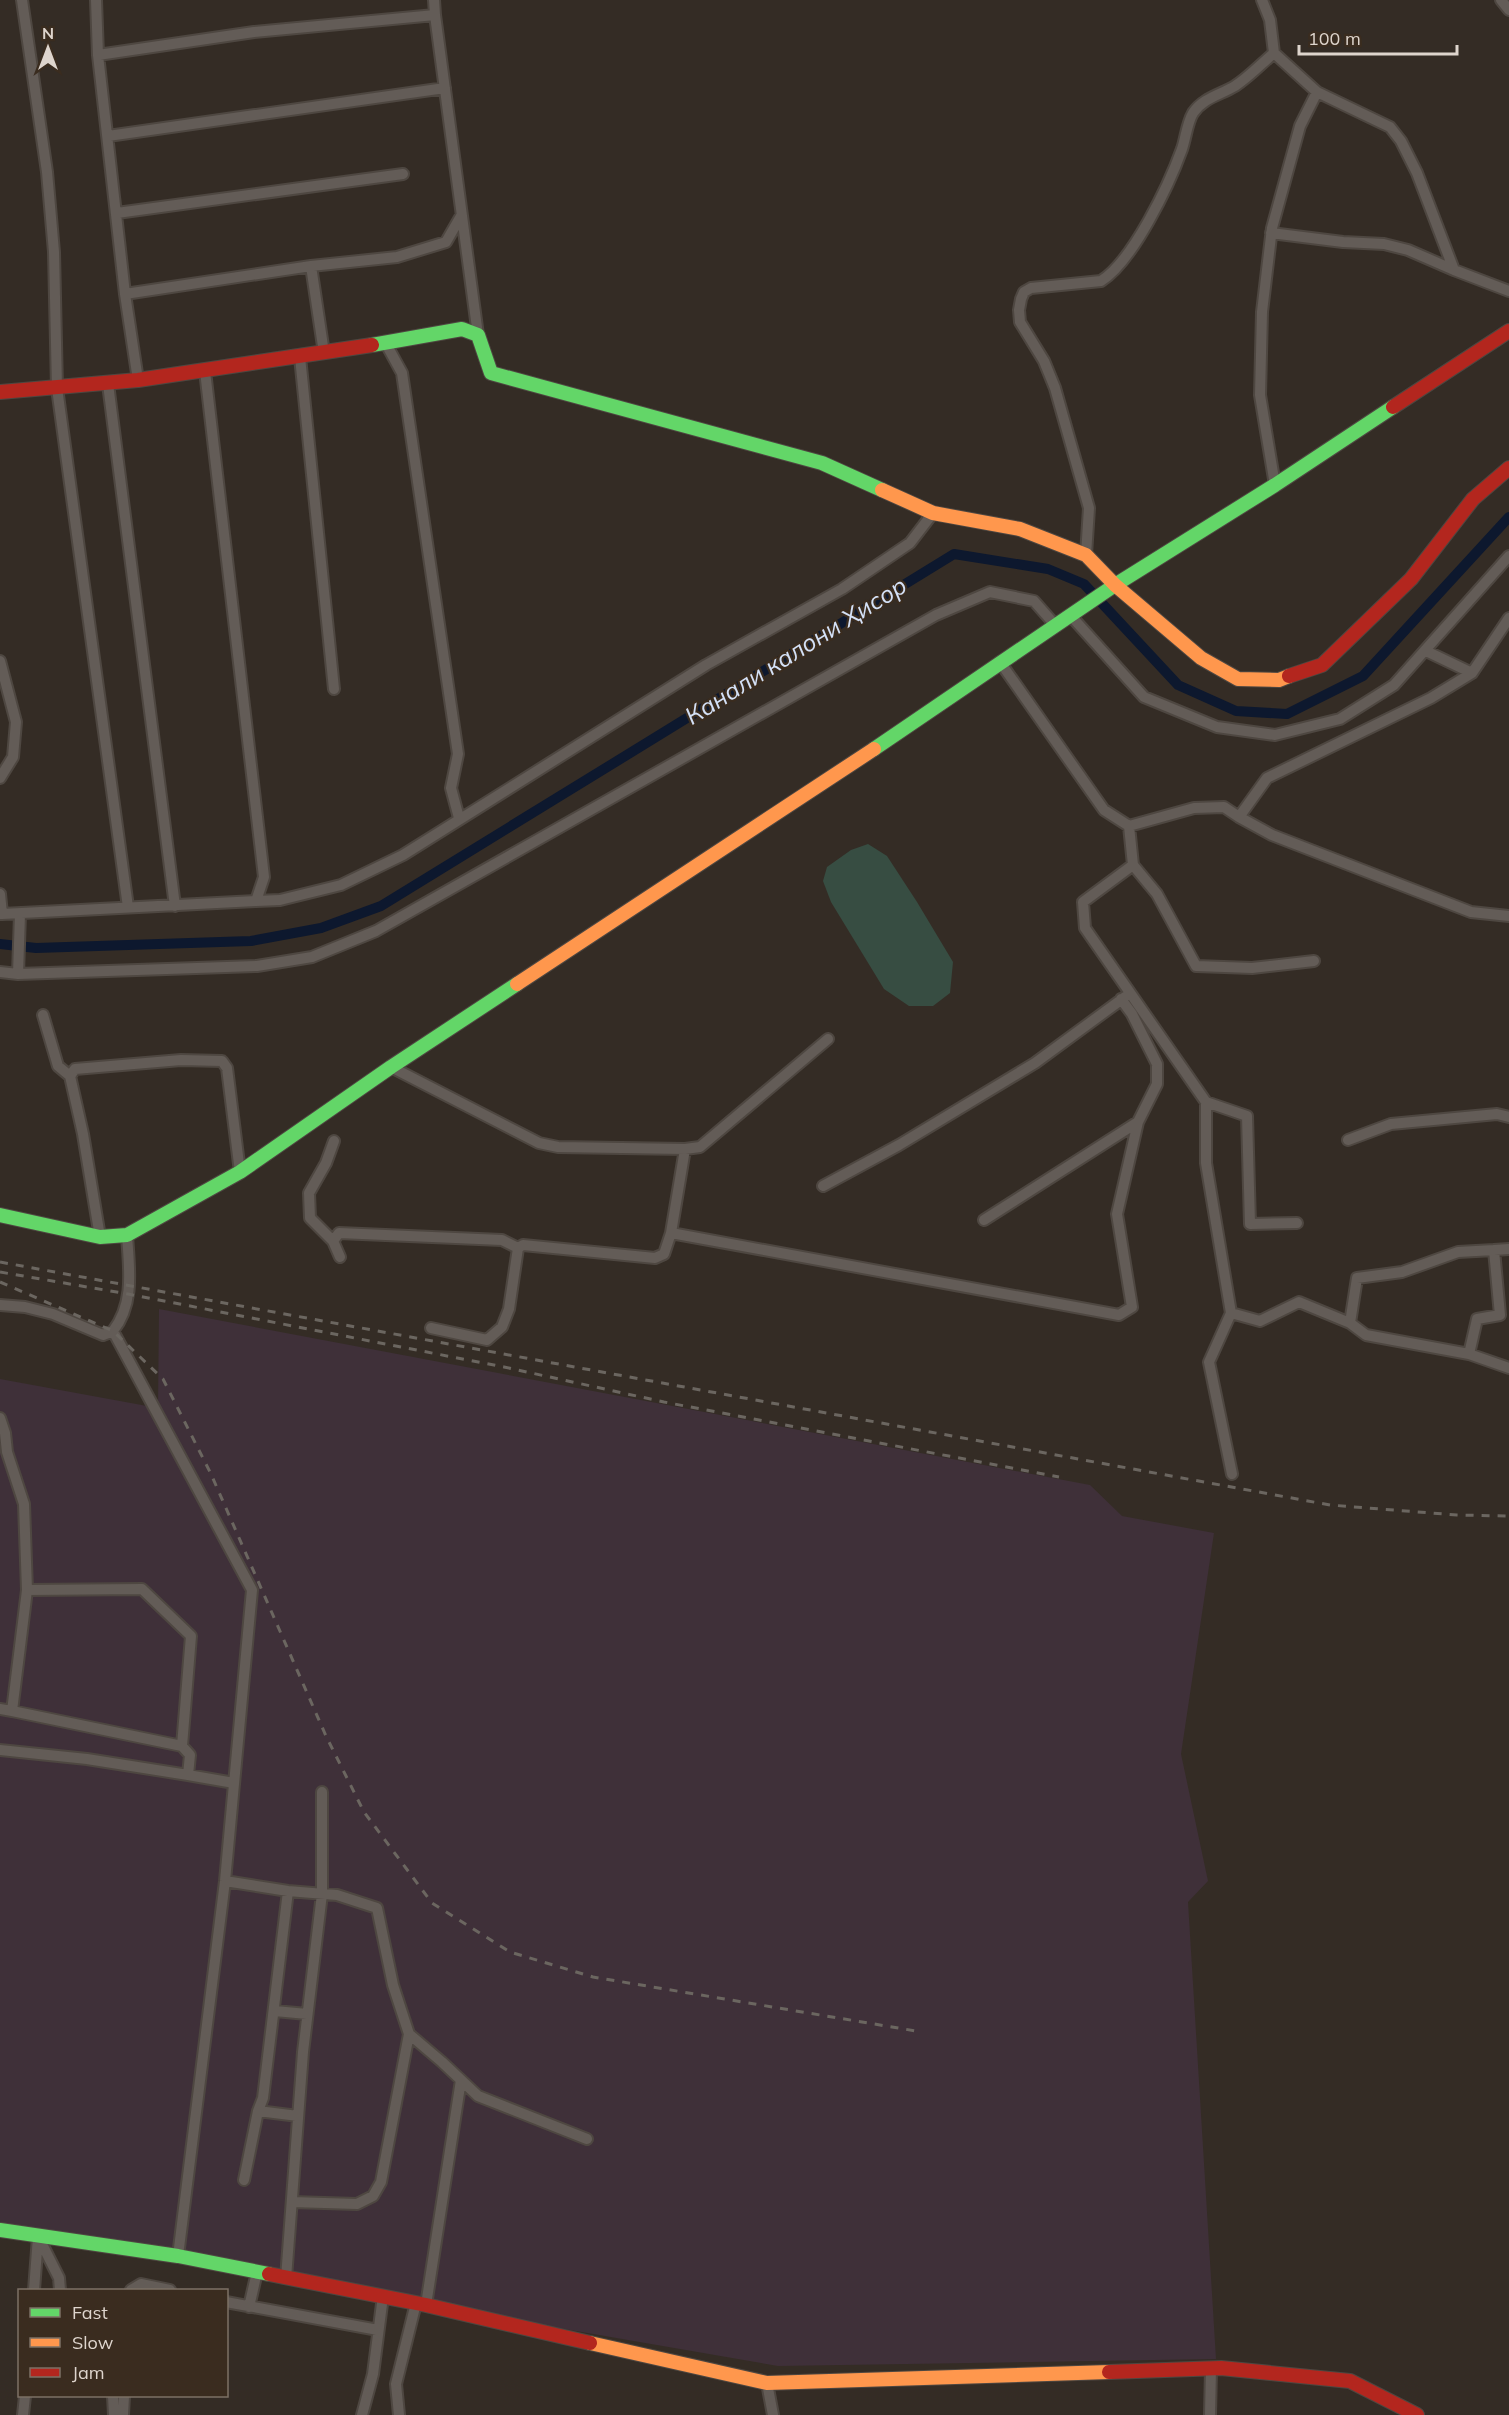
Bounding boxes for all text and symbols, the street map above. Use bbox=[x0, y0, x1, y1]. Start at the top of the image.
north arrow bbox=[18, 18, 78, 78]
scale bar bbox=[1299, 18, 1456, 56]
text: N bbox=[42, 23, 54, 43]
text: 100 m bbox=[1308, 27, 1361, 50]
water label: Канали калони Ҳисор bbox=[679, 570, 912, 731]
legend bbox=[18, 2289, 228, 2397]
text: Fast bbox=[72, 2301, 108, 2324]
text: Slow bbox=[72, 2331, 114, 2354]
text: Jam bbox=[72, 2361, 105, 2384]

